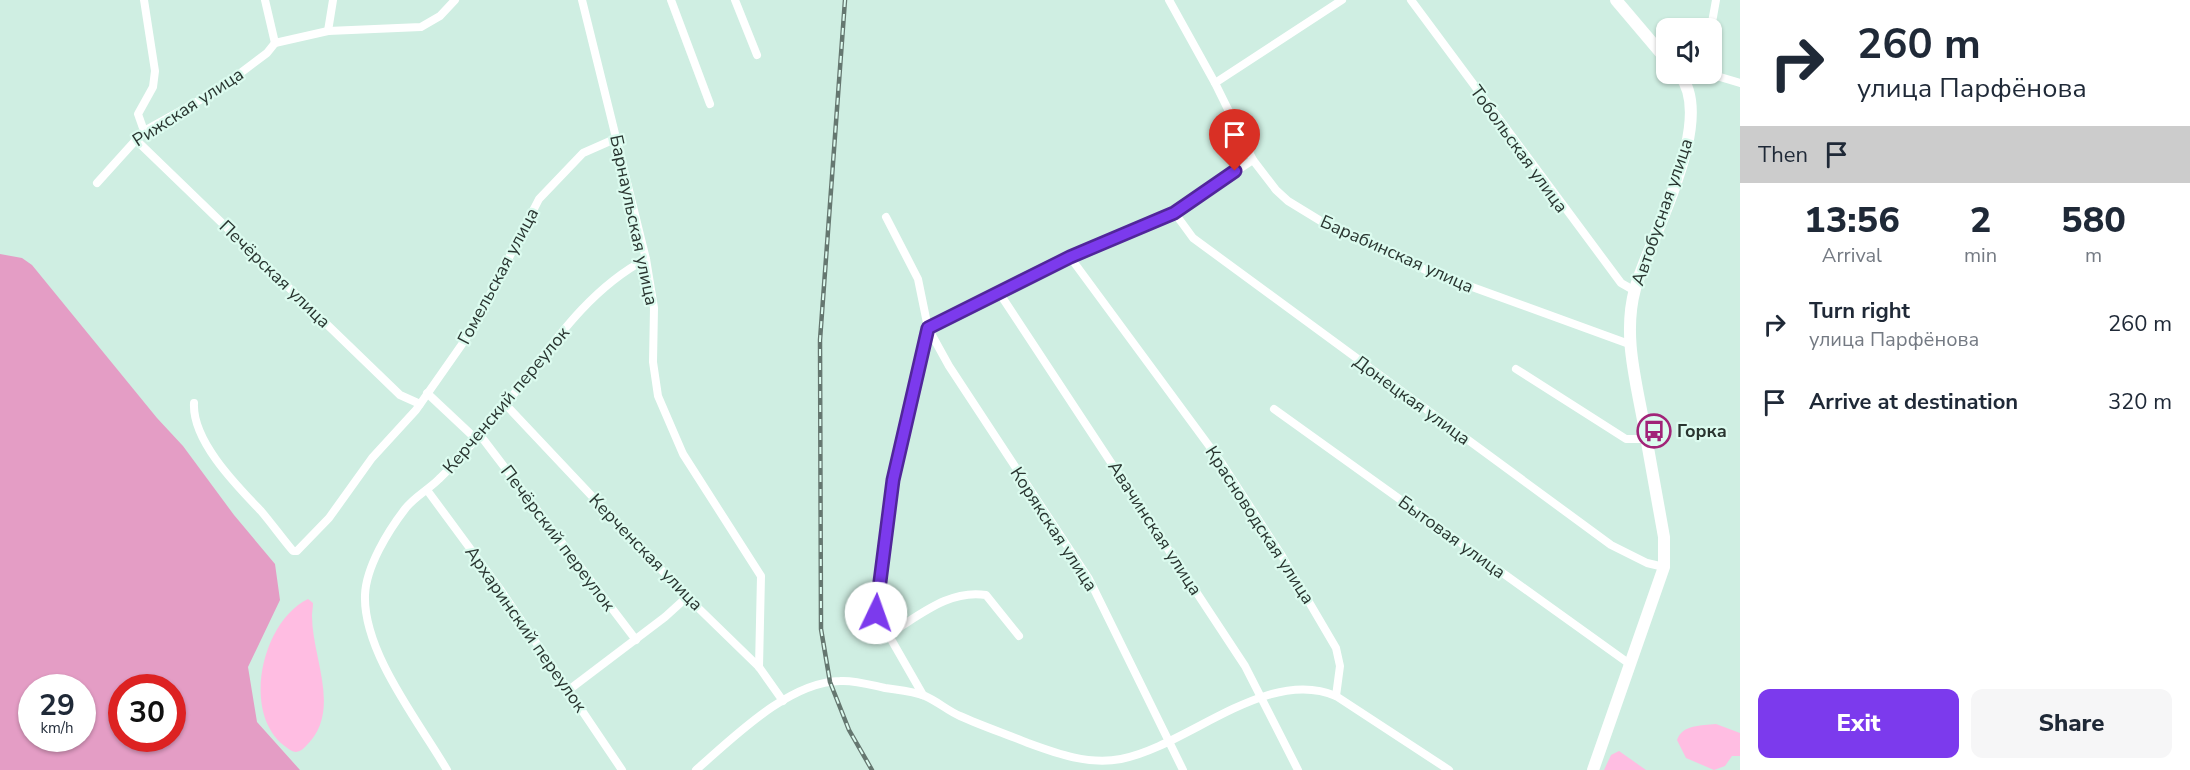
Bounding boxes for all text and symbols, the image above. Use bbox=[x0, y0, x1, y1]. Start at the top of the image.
text: 260 m bbox=[1857, 16, 1981, 73]
map controls bbox=[1656, 18, 1722, 84]
button: sound bbox=[1656, 18, 1722, 84]
icon: right bbox=[1758, 24, 1836, 102]
street label: Рижская улица bbox=[128, 62, 248, 152]
text: улица Парфёнова bbox=[1857, 70, 2087, 107]
street label: Тобольская улица bbox=[1465, 80, 1573, 218]
pin bbox=[1209, 109, 1260, 171]
icon: arrive bbox=[1218, 118, 1251, 151]
street label: Барнаульская улица bbox=[604, 133, 664, 307]
street label: Автобусная улица bbox=[1626, 135, 1698, 289]
icon: arrive bbox=[1820, 138, 1853, 171]
text: Then bbox=[1758, 140, 1808, 170]
text: 13:56 bbox=[1804, 196, 1900, 245]
text: 2 bbox=[1970, 196, 1991, 245]
text: 580 bbox=[2061, 196, 2126, 245]
street label: Гомельская улица bbox=[452, 203, 544, 349]
street label: Барабинская улица bbox=[1317, 209, 1477, 299]
street label: Печёрская улица bbox=[214, 215, 336, 333]
text: Arrival bbox=[1822, 242, 1882, 269]
text: min bbox=[1964, 242, 1997, 269]
text: m bbox=[2085, 242, 2102, 269]
text: Turn right bbox=[1809, 296, 1910, 326]
icon: right bbox=[1758, 308, 1791, 341]
text: 260 m bbox=[2108, 309, 2172, 339]
street label: Керченский переулок bbox=[437, 321, 575, 479]
text: улица Парфёнова bbox=[1809, 326, 1979, 353]
street label: Донецкая улица bbox=[1349, 349, 1475, 451]
icon: arrive bbox=[1758, 386, 1791, 419]
text: Arrive at destination bbox=[1809, 387, 2018, 417]
text: 320 m bbox=[2108, 387, 2172, 417]
bus stop icon: Горка bbox=[1636, 413, 1672, 449]
place label: Горка bbox=[1677, 419, 1727, 443]
street label: Красноводская улица bbox=[1200, 441, 1320, 609]
street label: Авачинская улица bbox=[1102, 456, 1208, 600]
street label: Печёрский переулок bbox=[495, 460, 621, 616]
street label: Корякская улица bbox=[1005, 462, 1103, 596]
street label: Керченская улица bbox=[584, 488, 708, 616]
street label: Бытовая улица bbox=[1393, 490, 1511, 584]
street label: Архаринский переулок bbox=[459, 541, 593, 717]
position arrow bbox=[844, 581, 908, 645]
speed limit sign: 30 bbox=[108, 674, 186, 752]
text: 29 bbox=[39, 685, 75, 726]
button: Exit bbox=[1758, 689, 1959, 758]
button: Share bbox=[1971, 689, 2172, 758]
text: km/h bbox=[40, 718, 74, 738]

